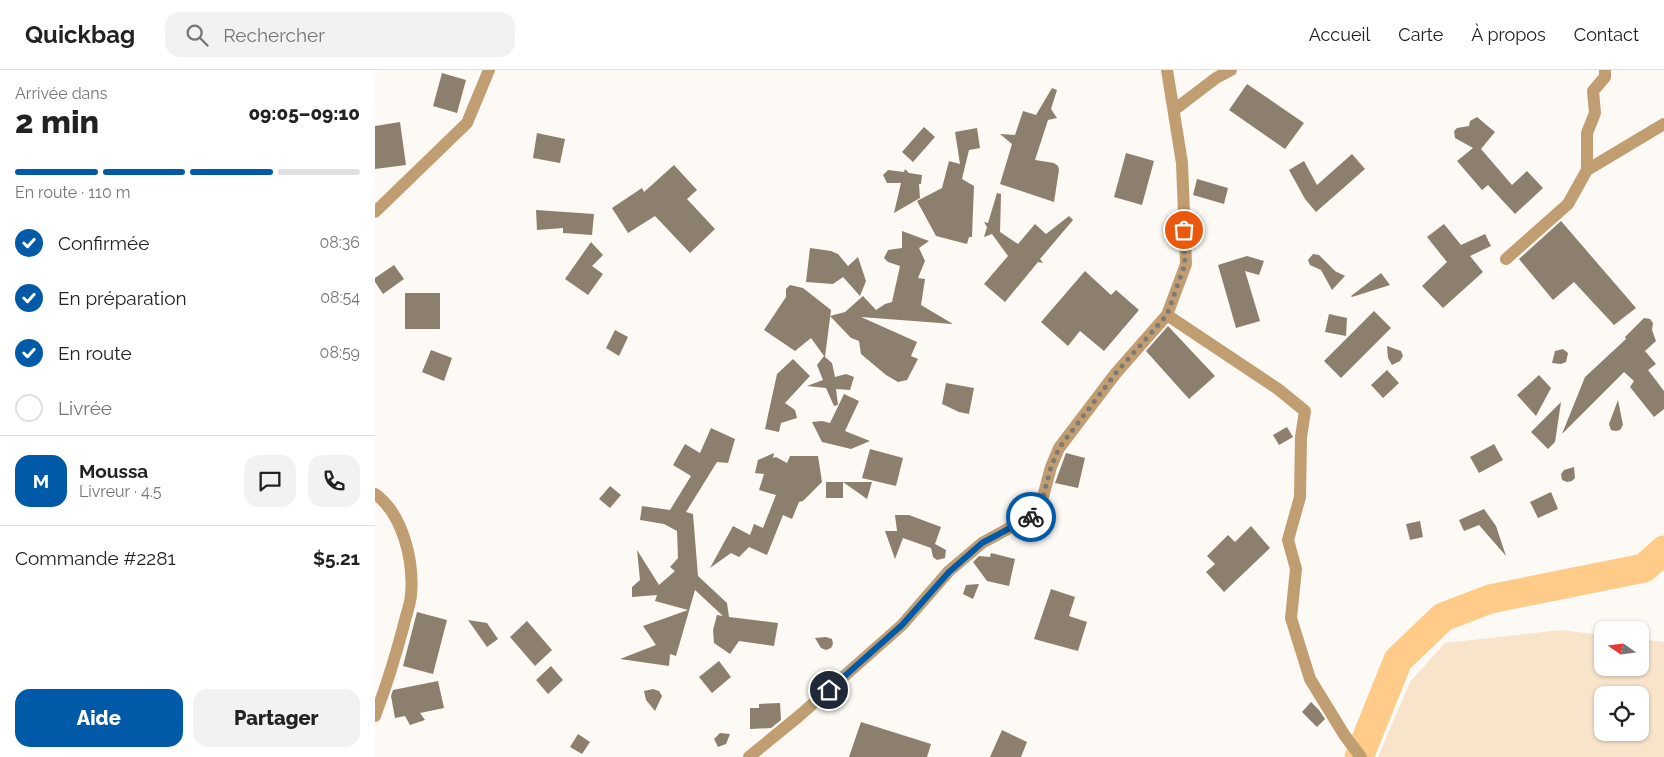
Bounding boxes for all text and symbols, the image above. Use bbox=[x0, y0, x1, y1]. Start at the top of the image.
search box bbox=[165, 12, 515, 57]
text: Quickbag bbox=[25, 20, 135, 49]
icon: search bbox=[183, 21, 211, 49]
text: Rechercher bbox=[223, 24, 325, 46]
text: Accueil bbox=[1309, 24, 1370, 45]
text: Carte bbox=[1398, 24, 1443, 45]
text: À propos bbox=[1471, 24, 1546, 45]
text: Contact bbox=[1574, 24, 1639, 45]
text: Arrivée dans bbox=[15, 84, 107, 103]
text: 09:05–09:10 bbox=[248, 102, 360, 124]
text: 2 min bbox=[15, 103, 99, 140]
text: En route · 110 m bbox=[15, 183, 131, 202]
pin bbox=[1163, 209, 1205, 251]
icon: bag bbox=[1170, 216, 1198, 244]
icon: check bbox=[15, 229, 43, 257]
text: Confirmée bbox=[58, 232, 149, 254]
text: 08:36 bbox=[320, 233, 360, 252]
icon: check bbox=[15, 284, 43, 312]
text: En préparation bbox=[58, 287, 187, 309]
text: 08:54 bbox=[320, 288, 360, 307]
icon: check bbox=[15, 339, 43, 367]
text: En route bbox=[58, 342, 132, 364]
text: 08:59 bbox=[320, 343, 360, 362]
text: Livrée bbox=[58, 397, 112, 419]
button: chat bbox=[244, 455, 296, 507]
button: phone bbox=[308, 455, 360, 507]
text: Moussa bbox=[79, 460, 148, 482]
text: M bbox=[33, 470, 49, 492]
text: Livreur · 4.5 bbox=[79, 482, 162, 501]
courier bbox=[1006, 492, 1056, 542]
icon: bike bbox=[1017, 503, 1045, 531]
text: Commande #2281 bbox=[15, 547, 176, 569]
text: $5.21 bbox=[313, 547, 360, 569]
north arrow bbox=[1594, 621, 1649, 676]
map controls bbox=[1594, 621, 1649, 741]
pin bbox=[808, 669, 850, 711]
icon: home bbox=[815, 676, 843, 704]
button: locate bbox=[1594, 686, 1649, 741]
button: Aide bbox=[15, 689, 183, 747]
button: Partager bbox=[193, 689, 360, 747]

